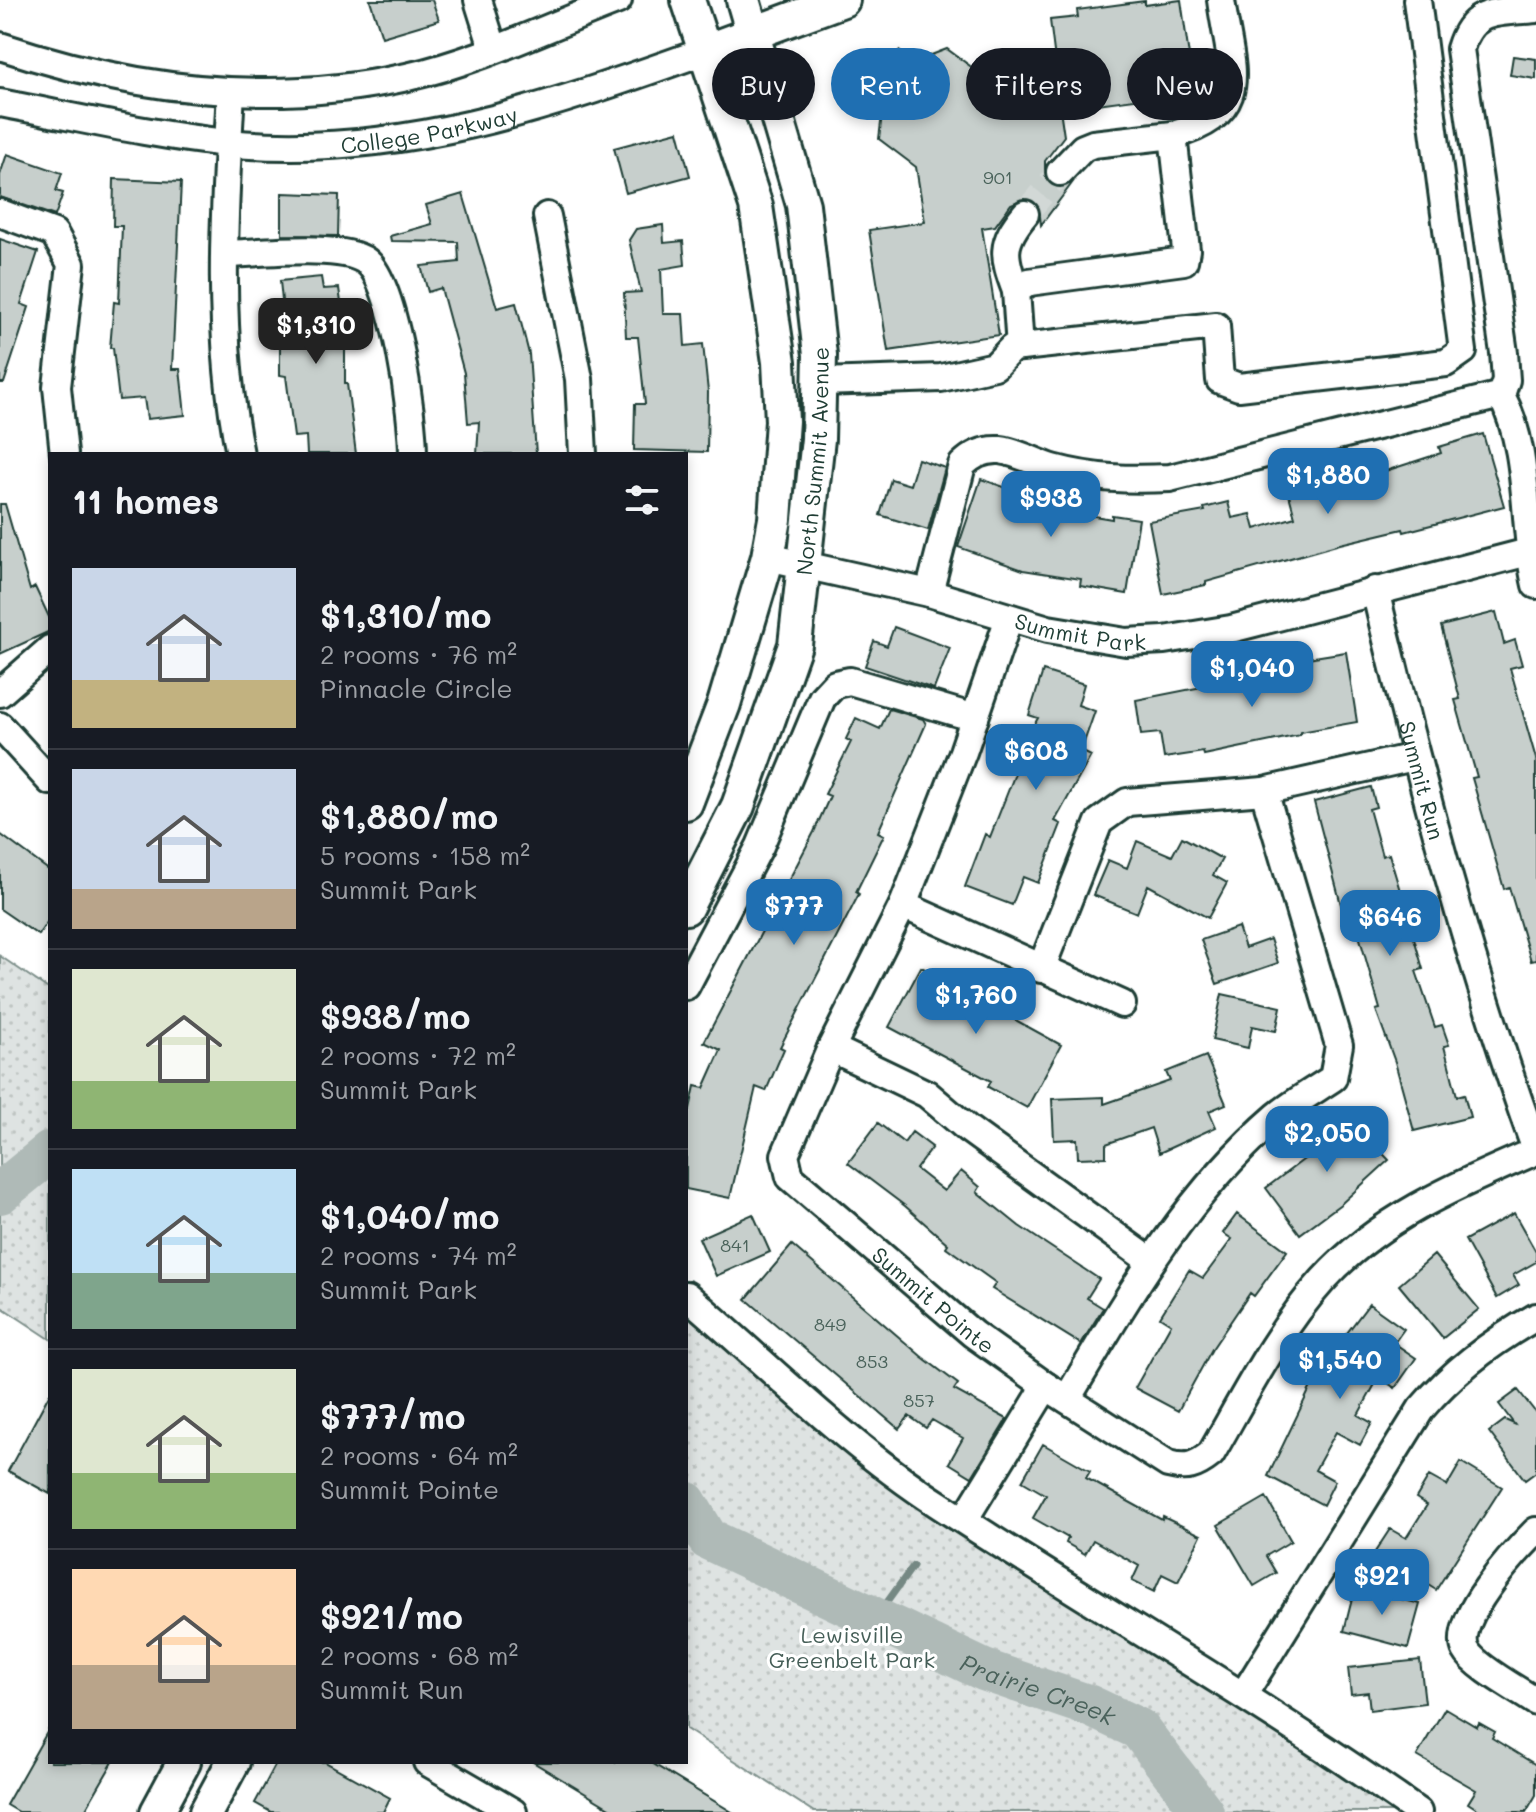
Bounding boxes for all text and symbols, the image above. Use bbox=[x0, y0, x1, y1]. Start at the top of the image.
chip: Buy bbox=[712, 48, 815, 120]
chip: Rent bbox=[831, 48, 950, 120]
chip: Filters bbox=[966, 48, 1111, 120]
chip: New bbox=[1127, 48, 1243, 120]
street label: College Parkway bbox=[340, 99, 520, 159]
house number: 901 bbox=[983, 165, 1013, 189]
pin: $1,310 bbox=[251, 298, 381, 366]
text: $1,310 bbox=[276, 307, 356, 341]
street label: North Summit Avenue bbox=[788, 346, 835, 577]
pin: $1,880 bbox=[1263, 448, 1393, 516]
text: $1,880 bbox=[1286, 457, 1370, 491]
pin: $938 bbox=[1004, 471, 1098, 539]
text: 11 homes bbox=[72, 478, 219, 523]
icon: filters bbox=[620, 478, 664, 522]
text: $938 bbox=[1019, 480, 1083, 514]
text: $1,310/mo bbox=[320, 592, 491, 637]
icon: home bbox=[136, 600, 232, 696]
street label: Summit Park bbox=[1011, 605, 1147, 657]
text: 2 rooms · 76 m² bbox=[320, 637, 517, 671]
pin: $1,040 bbox=[1187, 641, 1317, 709]
text: $1,040 bbox=[1209, 650, 1295, 684]
text: Pinnacle Circle bbox=[320, 671, 513, 705]
street label: Summit Run bbox=[1393, 718, 1452, 843]
pin: $608 bbox=[989, 724, 1083, 792]
text: $608 bbox=[1004, 733, 1068, 767]
text: $1,880/mo bbox=[320, 793, 498, 838]
icon: home bbox=[136, 801, 232, 897]
text: 5 rooms · 158 m² bbox=[320, 838, 530, 872]
text: Summit Park bbox=[320, 872, 477, 906]
pin: $777 bbox=[747, 879, 841, 947]
text: $777 bbox=[764, 888, 824, 922]
pin: $646 bbox=[1343, 890, 1437, 958]
text: $646 bbox=[1358, 899, 1422, 933]
pin: $1,760 bbox=[911, 968, 1041, 1036]
text: $1,760 bbox=[935, 977, 1017, 1011]
text: $938/mo bbox=[320, 993, 470, 1038]
icon: home bbox=[136, 1001, 232, 1097]
text: 2 rooms · 72 m² bbox=[320, 1038, 516, 1072]
text: Summit Park bbox=[320, 1072, 477, 1106]
pin: $2,050 bbox=[1262, 1106, 1392, 1174]
text: $2,050 bbox=[1283, 1115, 1371, 1149]
text: $1,040/mo bbox=[320, 1193, 499, 1238]
icon: home bbox=[136, 1201, 232, 1297]
house number: 841 bbox=[720, 1233, 750, 1257]
text: 2 rooms · 74 m² bbox=[320, 1238, 517, 1272]
street label: Summit Pointe bbox=[866, 1240, 1001, 1360]
text: Summit Park bbox=[320, 1272, 477, 1306]
house number: 849 bbox=[814, 1312, 846, 1336]
pin: $1,540 bbox=[1275, 1333, 1405, 1401]
text: $1,540 bbox=[1298, 1342, 1382, 1376]
house number: 853 bbox=[856, 1349, 888, 1373]
house number: 857 bbox=[903, 1388, 935, 1412]
text: $777/mo bbox=[320, 1393, 465, 1438]
icon: home bbox=[136, 1401, 232, 1497]
text: 2 rooms · 64 m² bbox=[320, 1438, 518, 1472]
text: Summit Pointe bbox=[320, 1472, 499, 1506]
pin: $921 bbox=[1335, 1549, 1429, 1617]
text: $921 bbox=[1353, 1558, 1411, 1592]
text: $921/mo bbox=[320, 1593, 463, 1638]
icon: home bbox=[136, 1601, 232, 1697]
park label: Lewisville Greenbelt Park bbox=[769, 1620, 935, 1674]
text: 2 rooms · 68 m² bbox=[320, 1638, 518, 1672]
water label: Prairie Creek bbox=[956, 1646, 1122, 1732]
text: Summit Run bbox=[320, 1672, 463, 1706]

